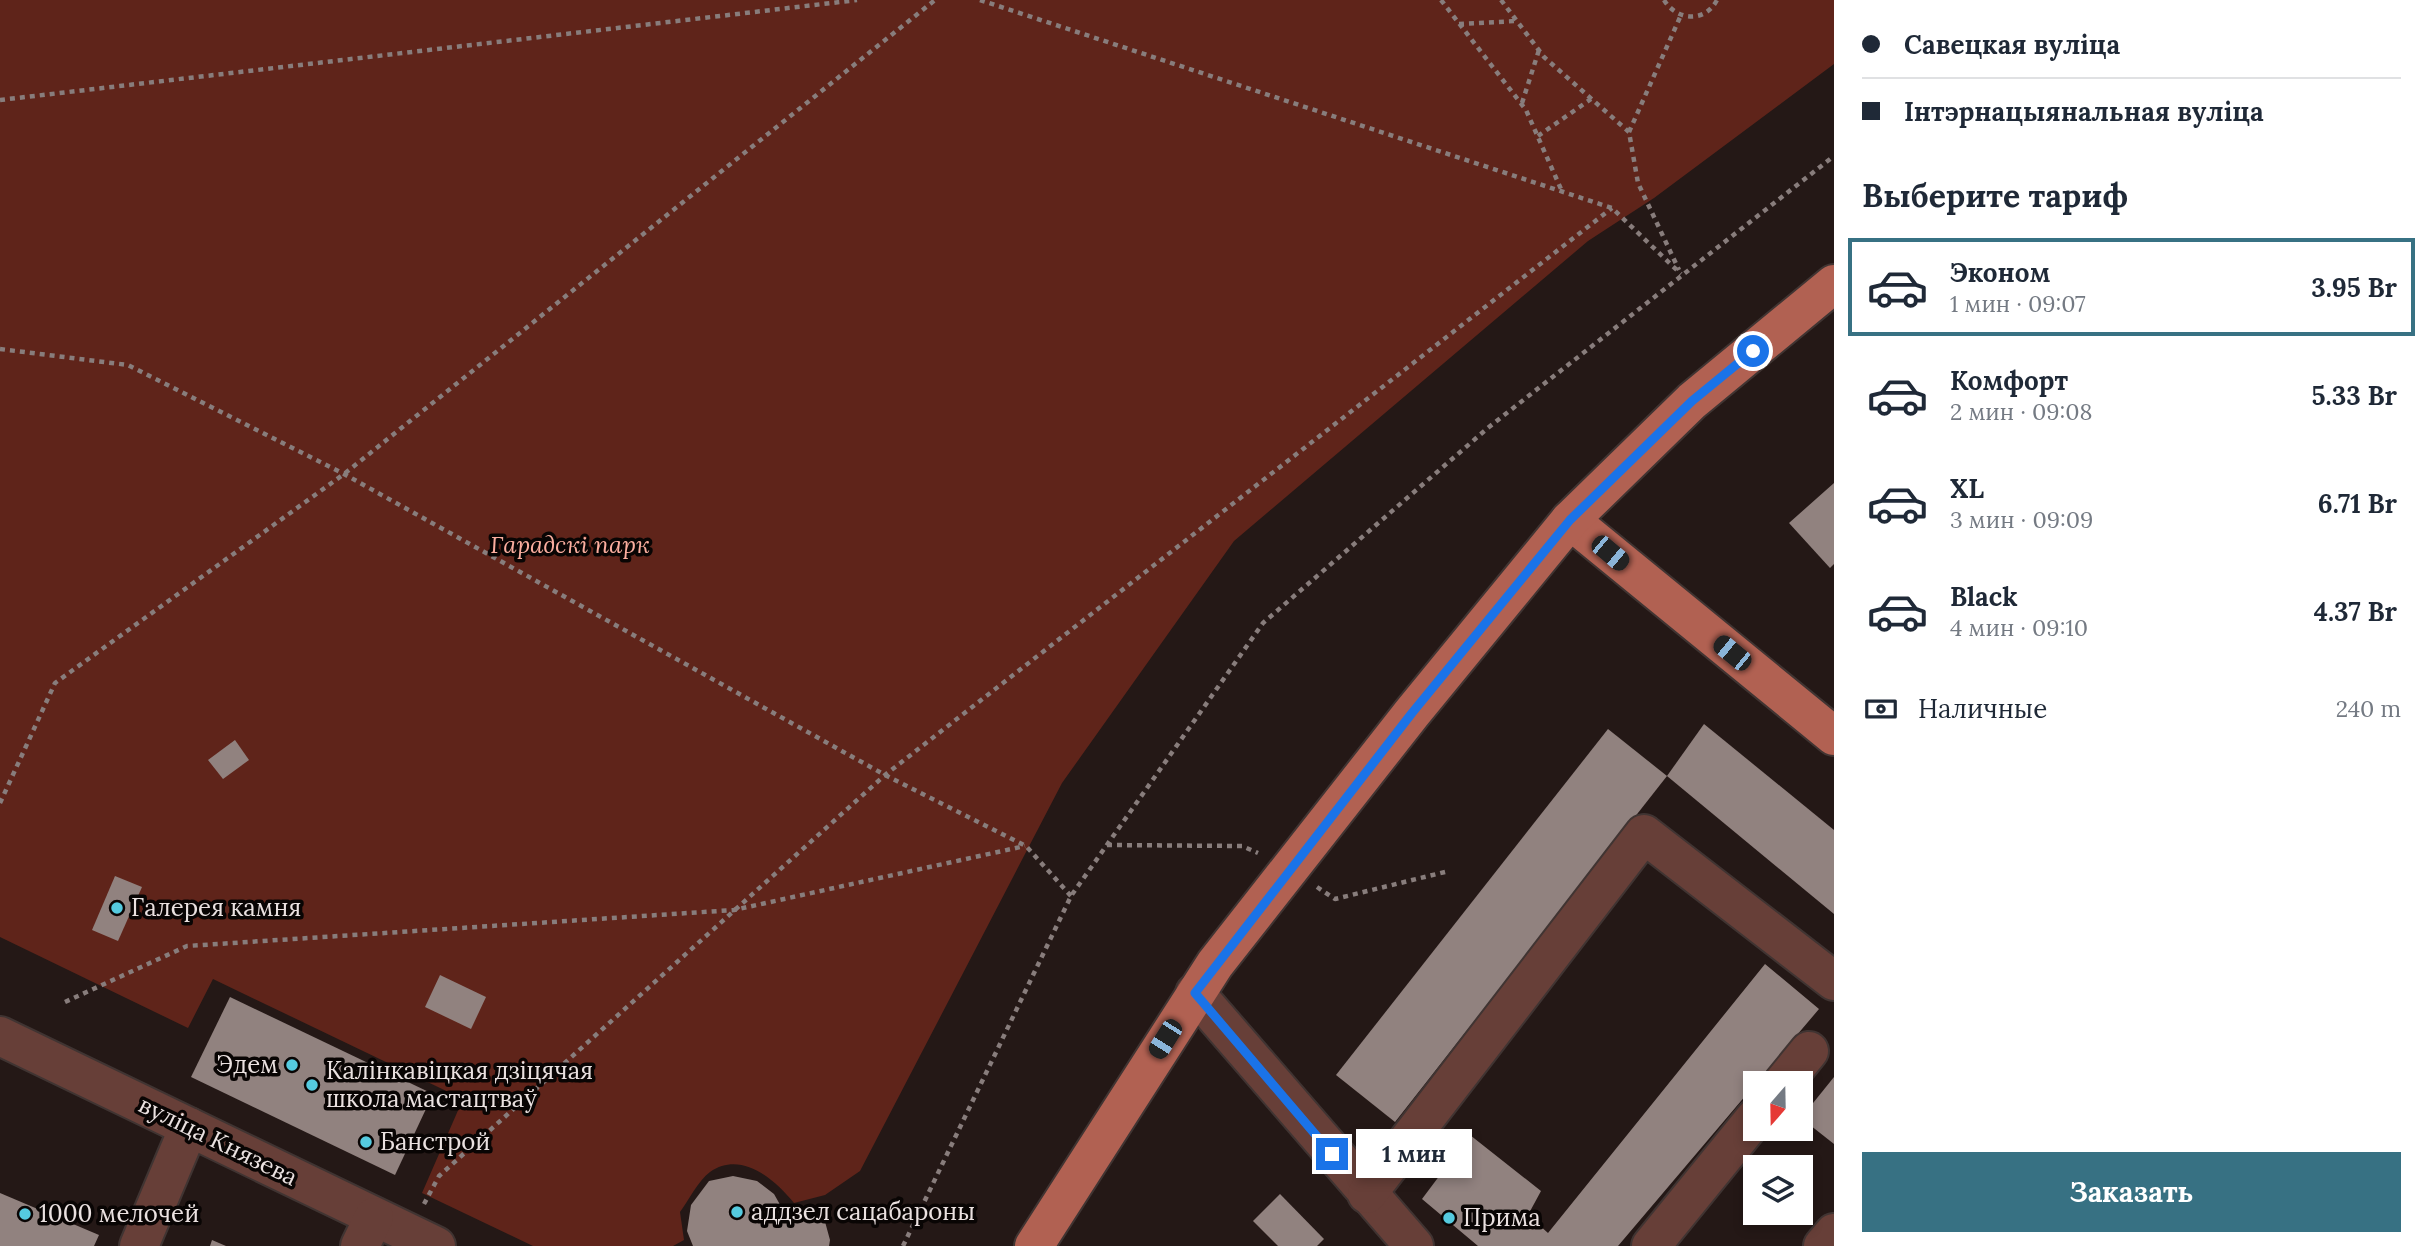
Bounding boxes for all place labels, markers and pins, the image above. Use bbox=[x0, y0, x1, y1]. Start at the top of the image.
place label: Галерея камня bbox=[131, 892, 301, 923]
marker: Галерея камня bbox=[109, 900, 125, 916]
place label: Эдем bbox=[216, 1049, 278, 1080]
place label: Калінкавіцкая дзіцячая школа мастацтваў bbox=[326, 1055, 593, 1114]
marker: Эдем bbox=[284, 1057, 300, 1073]
marker: Калінкавіцкая дзіцячая школа мастацтваў bbox=[304, 1077, 320, 1093]
place label: Банстрой bbox=[380, 1126, 490, 1157]
marker: Банстрой bbox=[358, 1134, 374, 1150]
place label: аддзел сацабароны bbox=[751, 1196, 975, 1227]
place label: 1000 мелочей bbox=[39, 1198, 199, 1229]
place label: Прима bbox=[1463, 1202, 1541, 1233]
marker: аддзел сацабароны bbox=[729, 1204, 745, 1220]
marker: 1000 мелочей bbox=[17, 1206, 33, 1222]
marker: Прима bbox=[1441, 1210, 1457, 1226]

